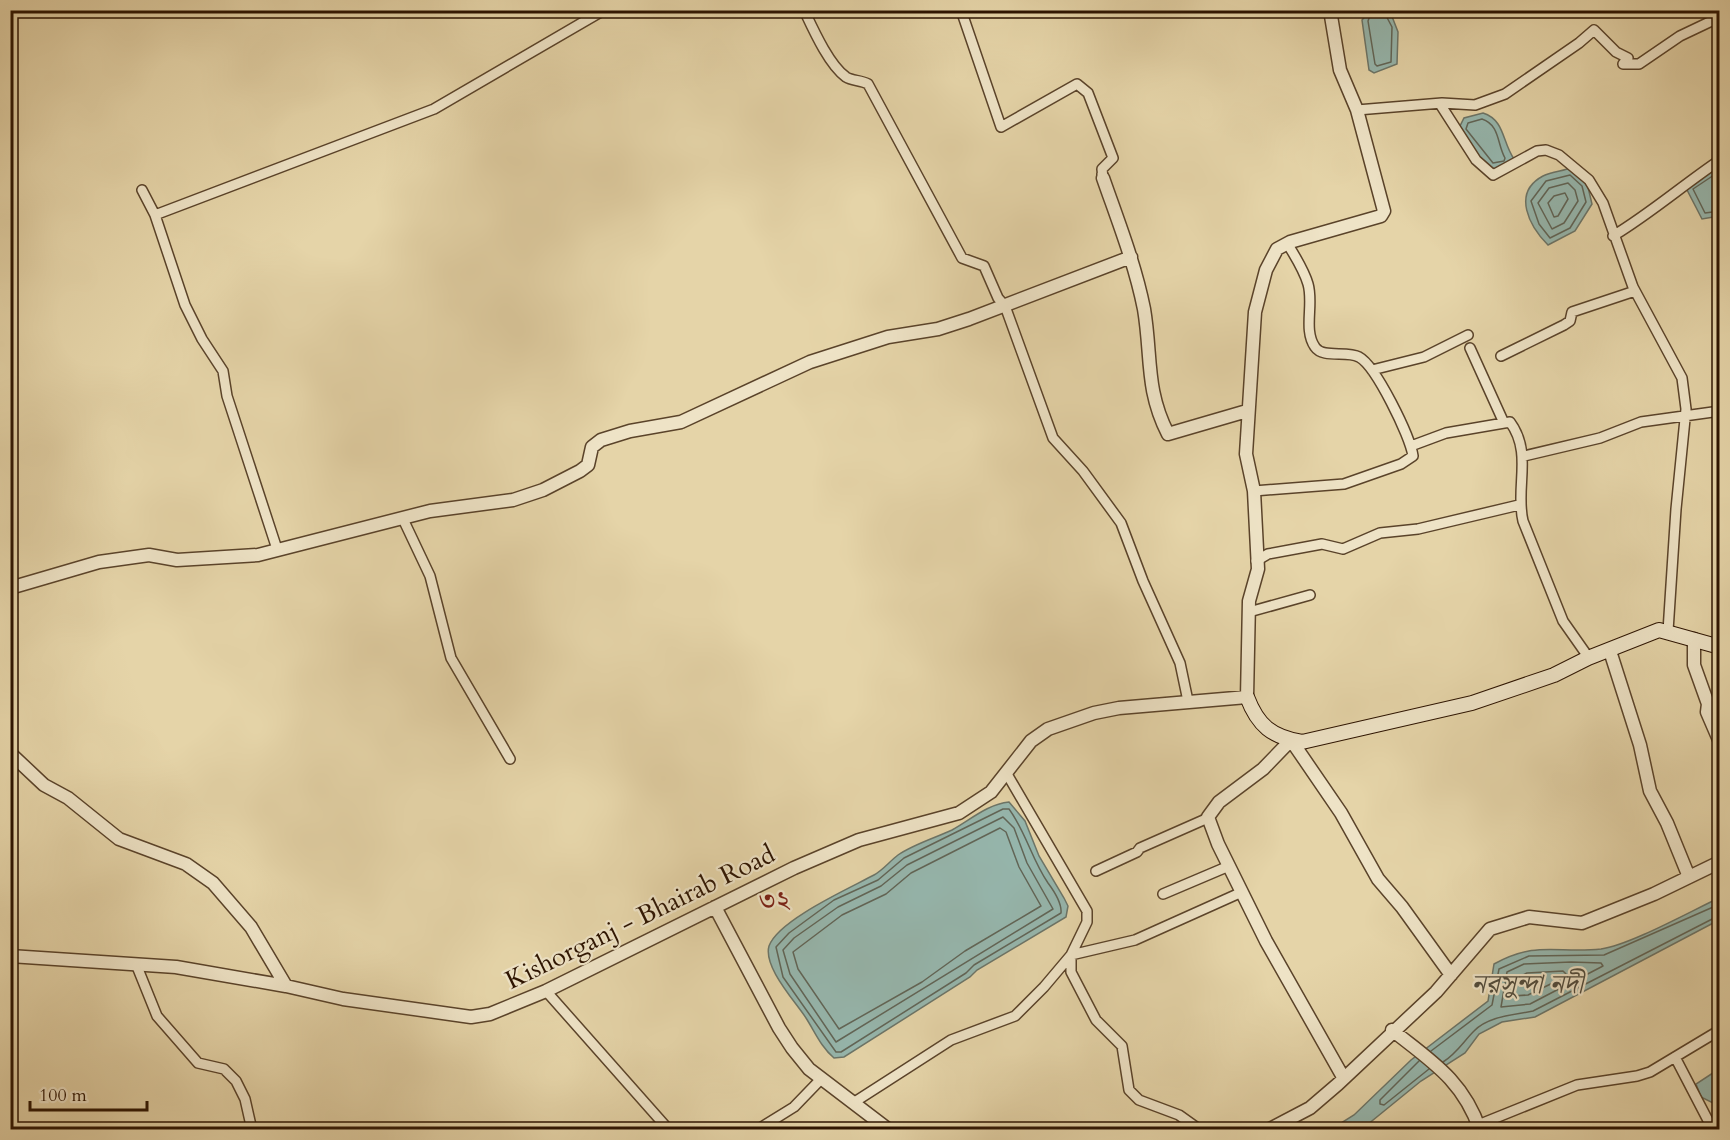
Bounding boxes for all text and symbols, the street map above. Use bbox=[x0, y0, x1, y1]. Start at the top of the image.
street label: Kishorganj - Bhairab Road bbox=[499, 836, 781, 998]
district label: ৩২ bbox=[758, 882, 791, 919]
water label: নরসুন্দা নদী bbox=[1471, 966, 1586, 1003]
scale bar bbox=[30, 1074, 147, 1112]
text: 100 m bbox=[39, 1083, 87, 1108]

